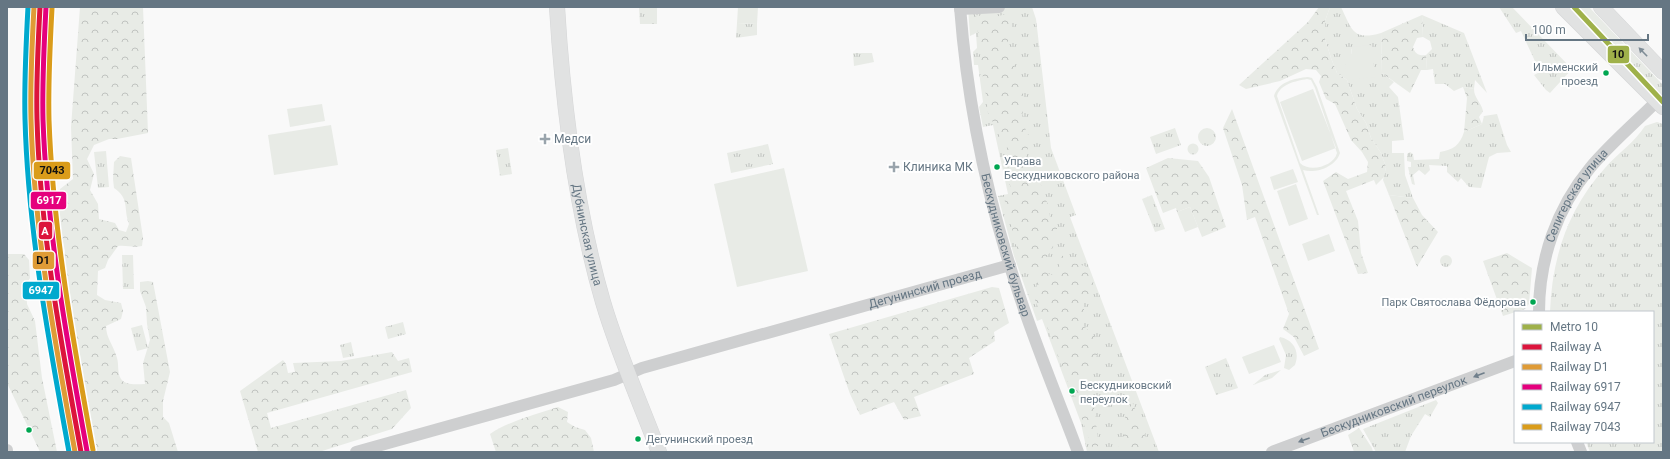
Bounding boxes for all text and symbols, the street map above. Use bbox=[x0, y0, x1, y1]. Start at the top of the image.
scale bar bbox=[1526, 16, 1648, 42]
text: 100 m bbox=[1532, 23, 1566, 37]
line badge: 10 bbox=[1607, 45, 1630, 64]
one-way arrow bbox=[1639, 47, 1648, 57]
text: 10 bbox=[1612, 48, 1624, 61]
place label: Ильменский проезд bbox=[1533, 61, 1598, 88]
marker: Ильменский проезд bbox=[1601, 68, 1611, 78]
place label: Медси bbox=[554, 132, 591, 146]
marker: Медси bbox=[539, 133, 551, 145]
street label: Селигерская улица bbox=[1543, 146, 1611, 244]
place label: Управа Бескудниковского района bbox=[1004, 155, 1140, 182]
place label: Клиника МК bbox=[903, 160, 973, 174]
line badge: 7043 bbox=[33, 161, 71, 180]
marker: Клиника МК bbox=[888, 161, 900, 173]
marker: Управа Бескудниковского района bbox=[992, 162, 1002, 172]
text: 7043 bbox=[39, 164, 65, 177]
street label: Бескудниковский бульвар bbox=[978, 172, 1033, 319]
street label: Дубнинская улица bbox=[569, 183, 605, 287]
line badge: 6917 bbox=[30, 191, 67, 210]
text: 6917 bbox=[36, 194, 62, 207]
line badge: A bbox=[38, 221, 53, 240]
text: A bbox=[41, 225, 49, 238]
line badge: D1 bbox=[32, 251, 55, 270]
text: D1 bbox=[36, 254, 50, 267]
street label: Дегунинский проезд bbox=[867, 266, 983, 311]
line badge: 6947 bbox=[22, 281, 60, 300]
text: 6947 bbox=[28, 284, 54, 297]
place label: Парк Святослава Фёдорова bbox=[1381, 296, 1526, 309]
marker: Парк Святослава Фёдорова bbox=[1528, 297, 1538, 307]
legend bbox=[1514, 311, 1654, 443]
text: Metro 10 bbox=[1550, 320, 1598, 334]
text: Railway A bbox=[1550, 340, 1602, 354]
text: Railway D1 bbox=[1550, 360, 1609, 374]
street label: Бескудниковский переулок bbox=[1319, 372, 1469, 440]
one-way arrow bbox=[1472, 372, 1484, 378]
place label: Бескудниковский переулок bbox=[1080, 379, 1172, 406]
text: Railway 6917 bbox=[1550, 380, 1621, 394]
marker: Бескудниковский переулок bbox=[1067, 386, 1077, 396]
text: Railway 6947 bbox=[1550, 400, 1621, 414]
text: Railway 7043 bbox=[1550, 420, 1621, 434]
unlabelled marker bbox=[24, 425, 34, 435]
place label: Дегунинский проезд bbox=[646, 433, 753, 446]
marker: Дегунинский проезд bbox=[633, 434, 643, 444]
one-way arrow bbox=[1298, 437, 1310, 443]

